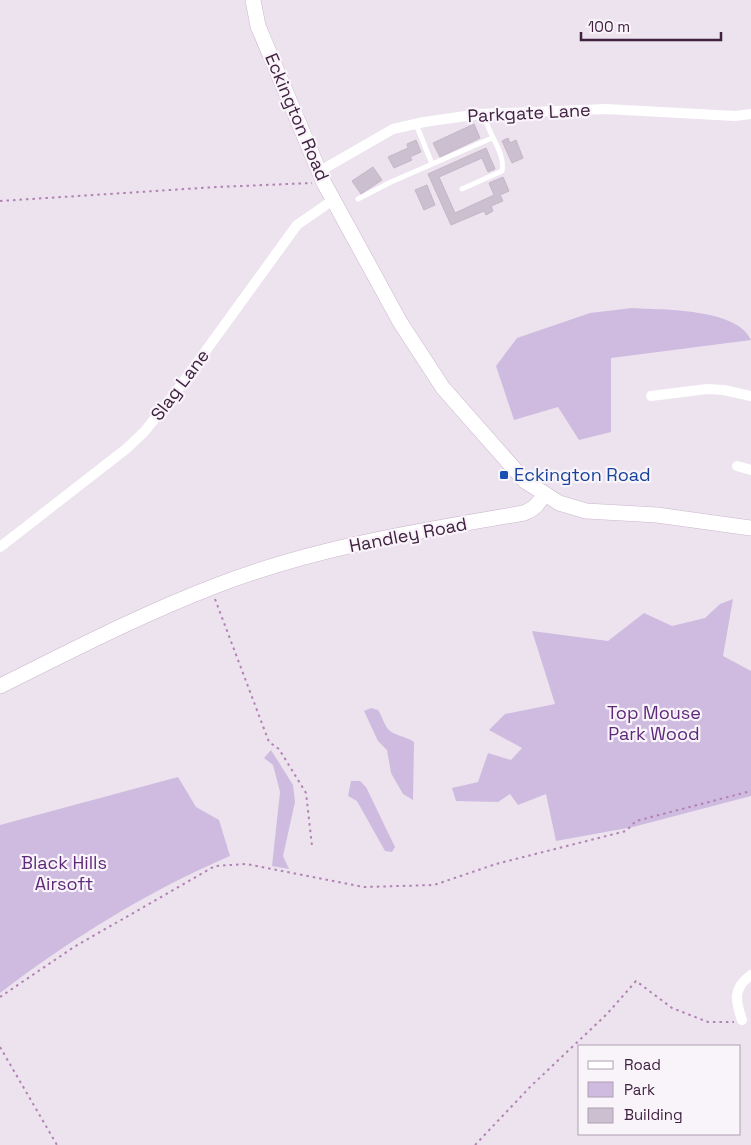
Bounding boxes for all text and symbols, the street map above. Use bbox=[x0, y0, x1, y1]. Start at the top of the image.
scale bar bbox=[581, 10, 721, 42]
text: 100 m bbox=[588, 17, 630, 36]
street label: Eckington Road bbox=[260, 49, 335, 184]
street label: Parkgate Lane bbox=[467, 98, 591, 127]
street label: Slag Lane bbox=[145, 344, 214, 425]
place label: Eckington Road bbox=[514, 463, 651, 486]
marker: Eckington Road bbox=[498, 469, 510, 481]
street label: Handley Road bbox=[347, 512, 469, 557]
park label: Top Mouse Park Wood bbox=[607, 701, 701, 745]
park label: Black Hills Airsoft bbox=[21, 851, 107, 895]
legend bbox=[578, 1045, 741, 1135]
text: Road bbox=[624, 1055, 661, 1074]
text: Park bbox=[624, 1080, 655, 1099]
text: Building bbox=[624, 1105, 683, 1124]

